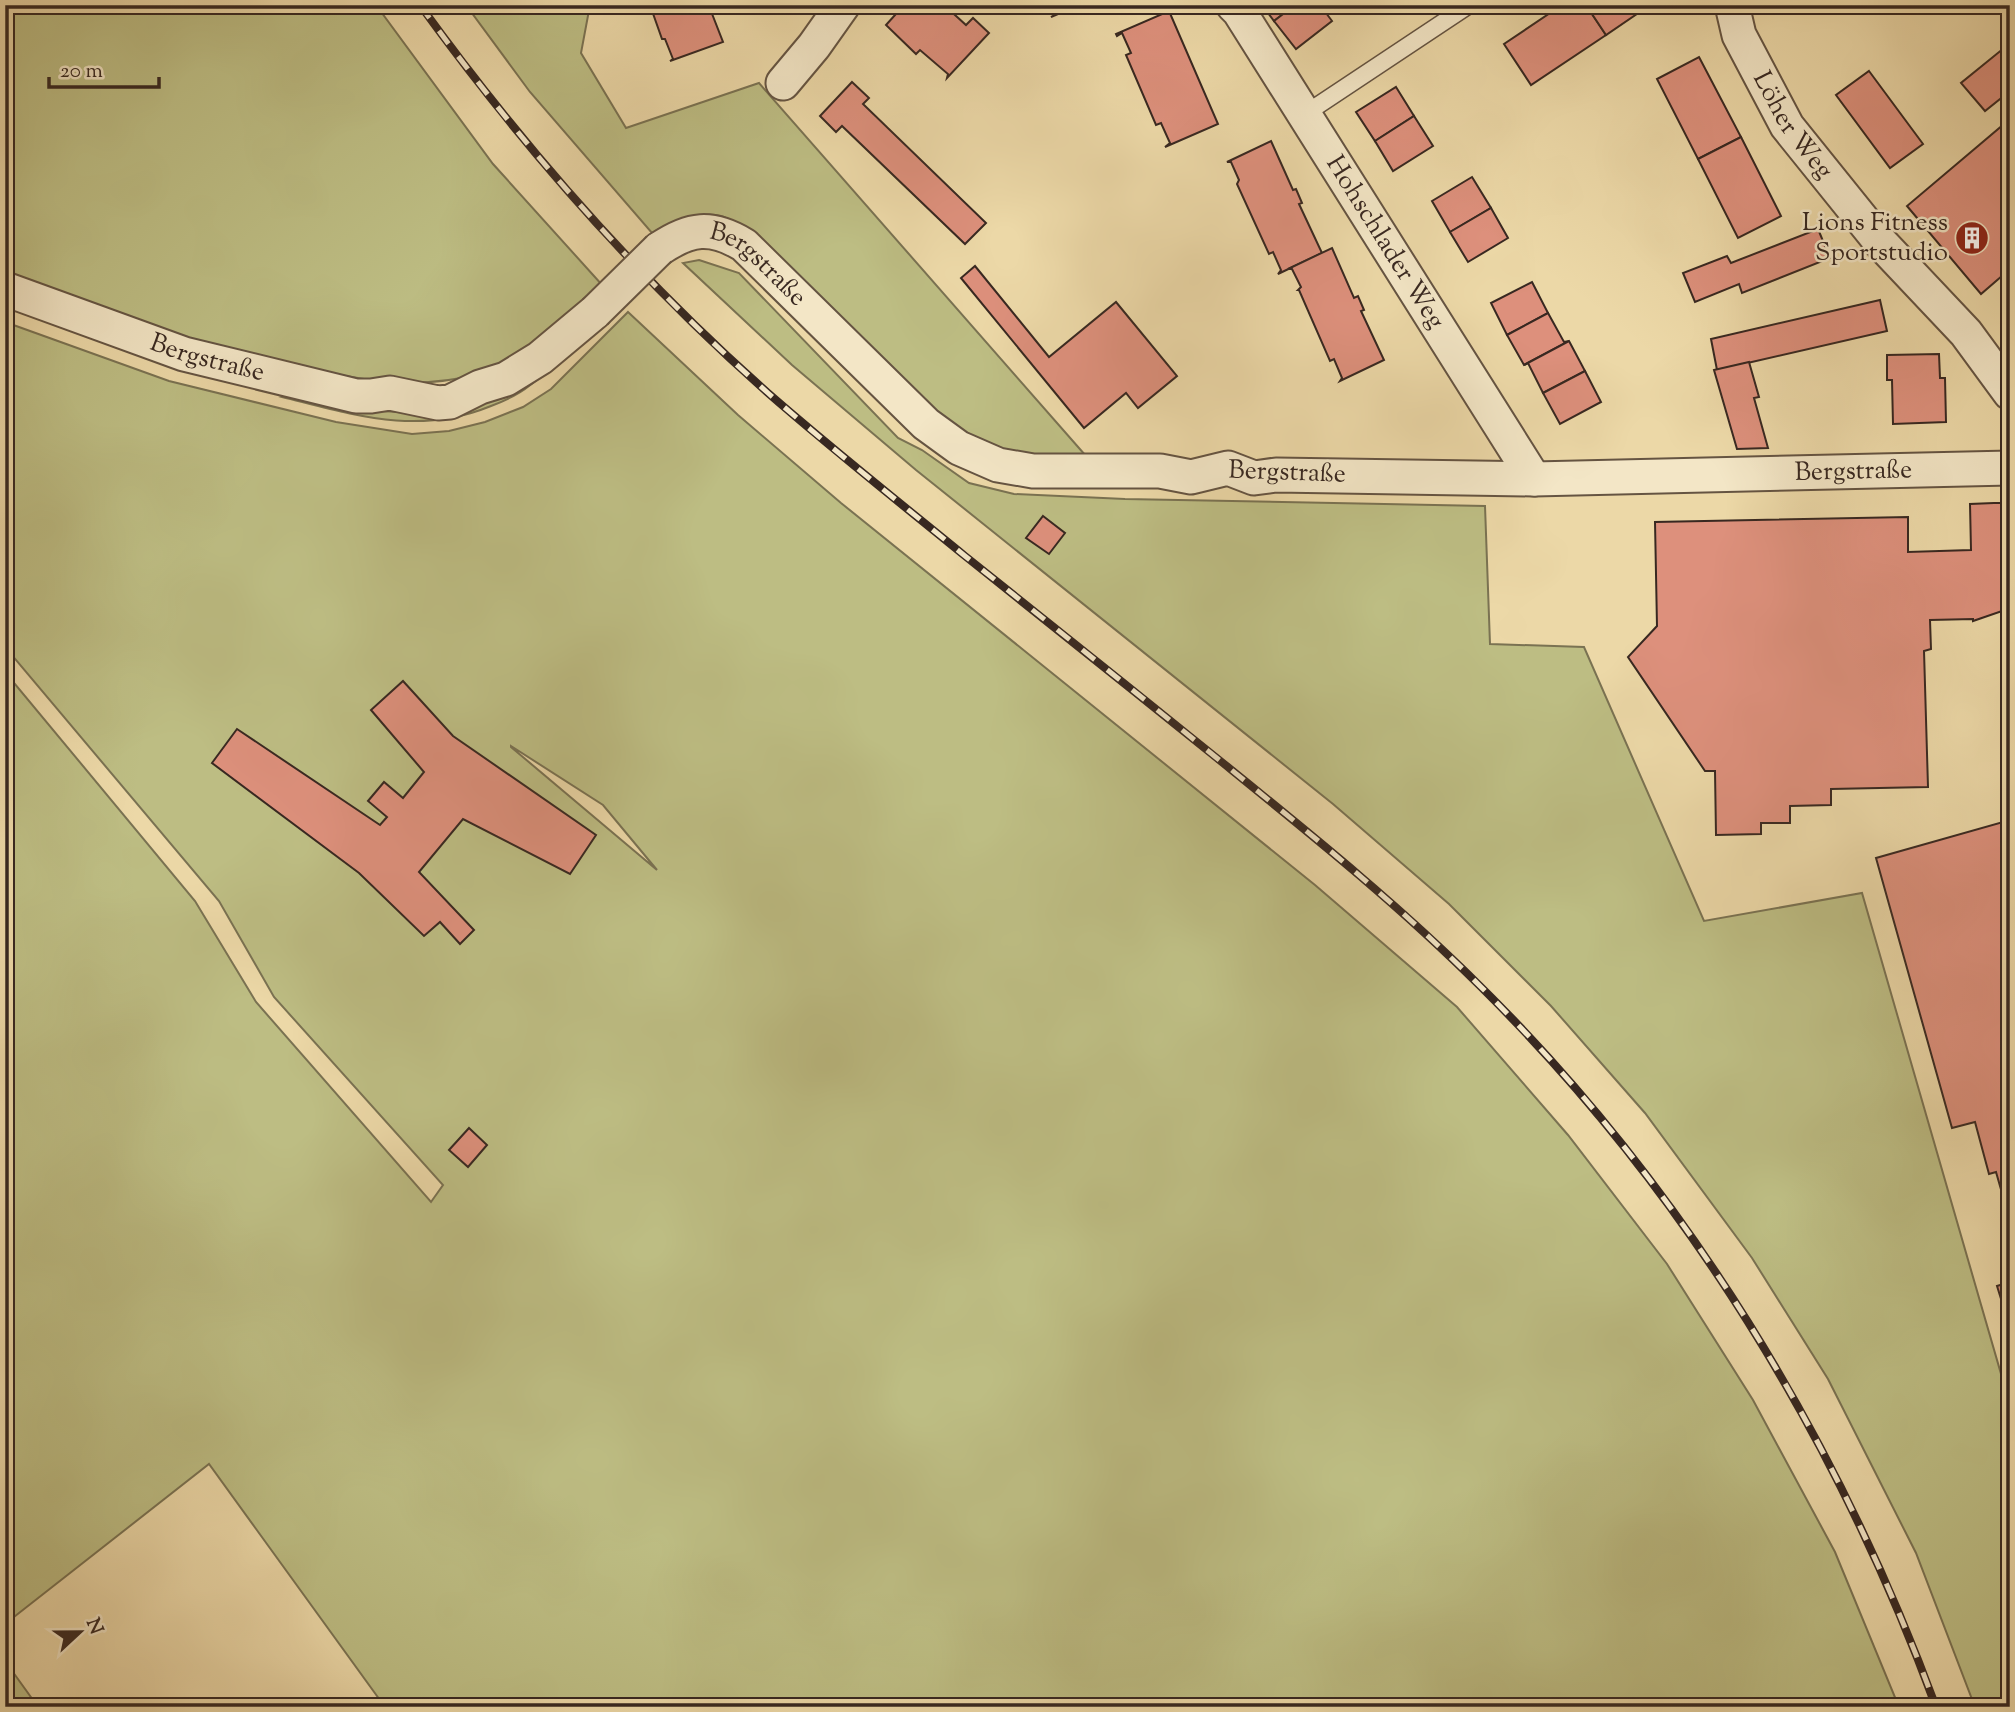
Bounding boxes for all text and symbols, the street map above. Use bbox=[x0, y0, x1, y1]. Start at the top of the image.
scale bar bbox=[49, 46, 159, 90]
text: 20 m bbox=[60, 57, 103, 87]
street label: Löher Weg bbox=[1743, 65, 1842, 187]
street label: Hohschlader Weg bbox=[1316, 148, 1454, 336]
place label: Lions Fitness Sportstudio bbox=[1802, 205, 1948, 272]
street label: Bergstraße bbox=[706, 213, 815, 315]
building icon: Lions Fitness Sportstudio bbox=[1953, 219, 1991, 257]
street label: Bergstraße bbox=[145, 325, 268, 392]
street label: Bergstraße bbox=[1228, 452, 1346, 494]
street label: Bergstraße bbox=[1794, 452, 1913, 491]
north arrow bbox=[46, 1596, 116, 1666]
text: N bbox=[78, 1614, 109, 1639]

